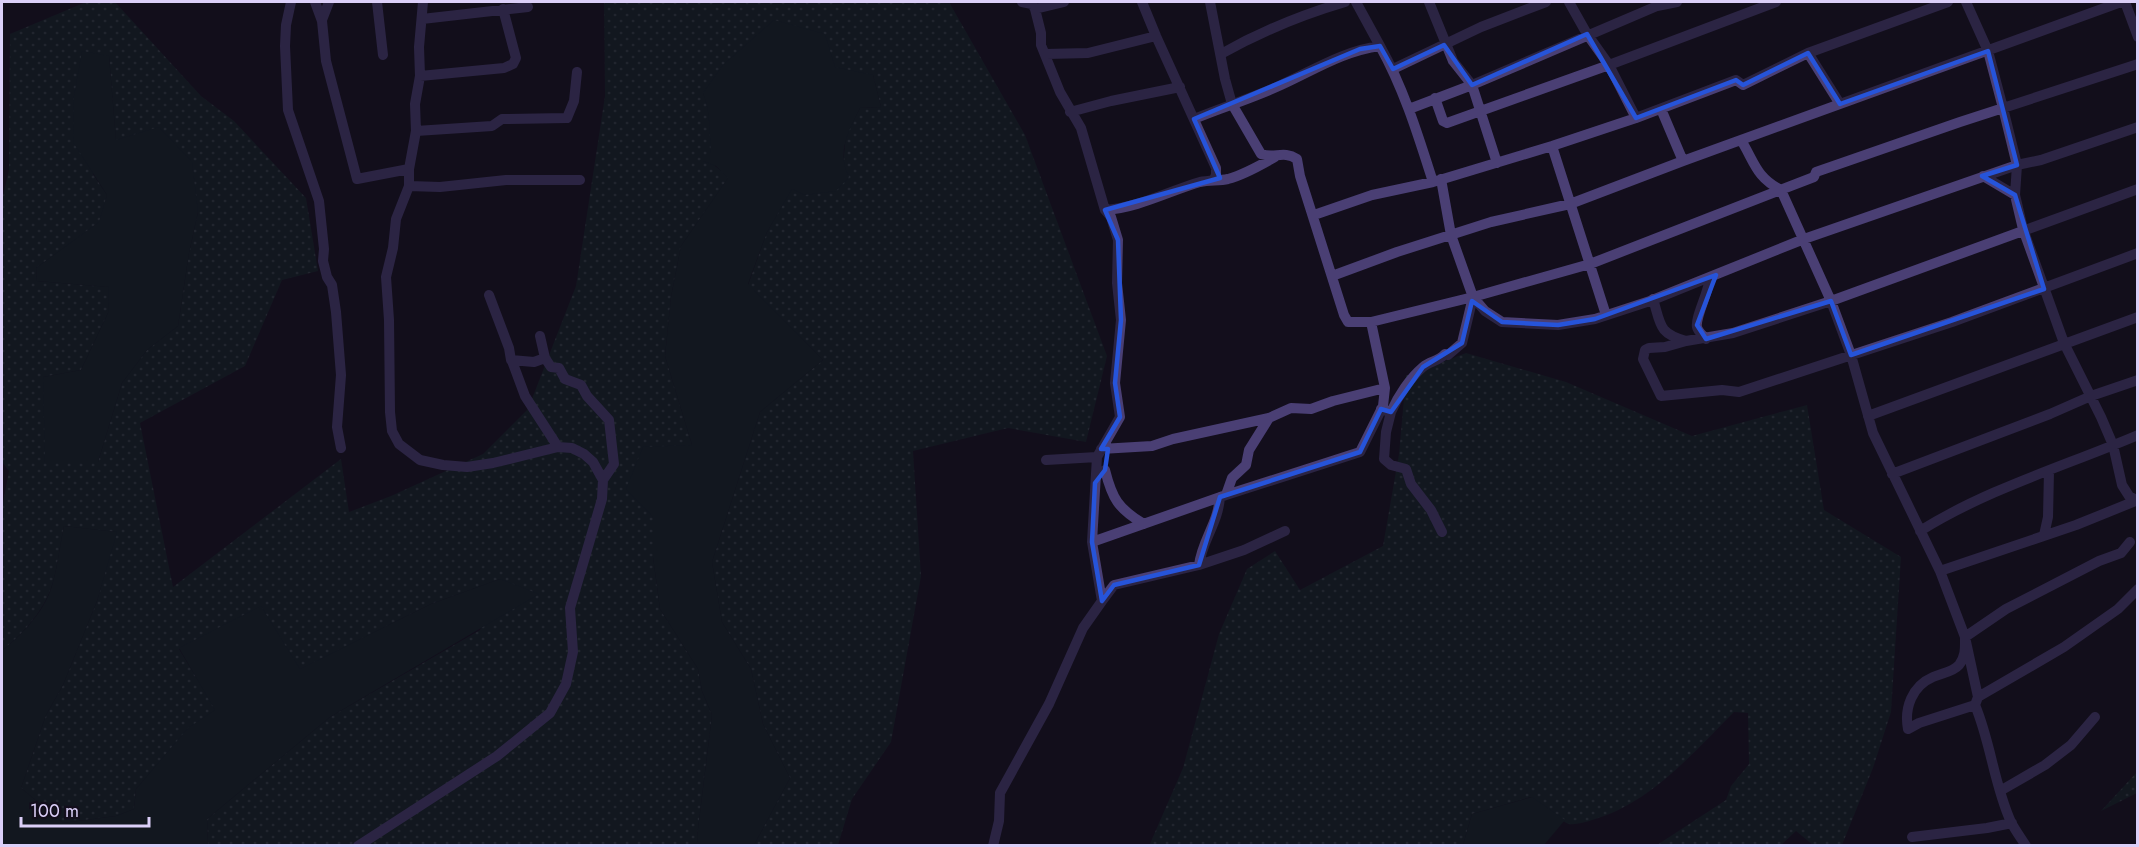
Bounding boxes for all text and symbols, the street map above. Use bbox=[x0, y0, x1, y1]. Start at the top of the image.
scale bar bbox=[21, 790, 148, 828]
text: 100 m bbox=[30, 798, 79, 824]

